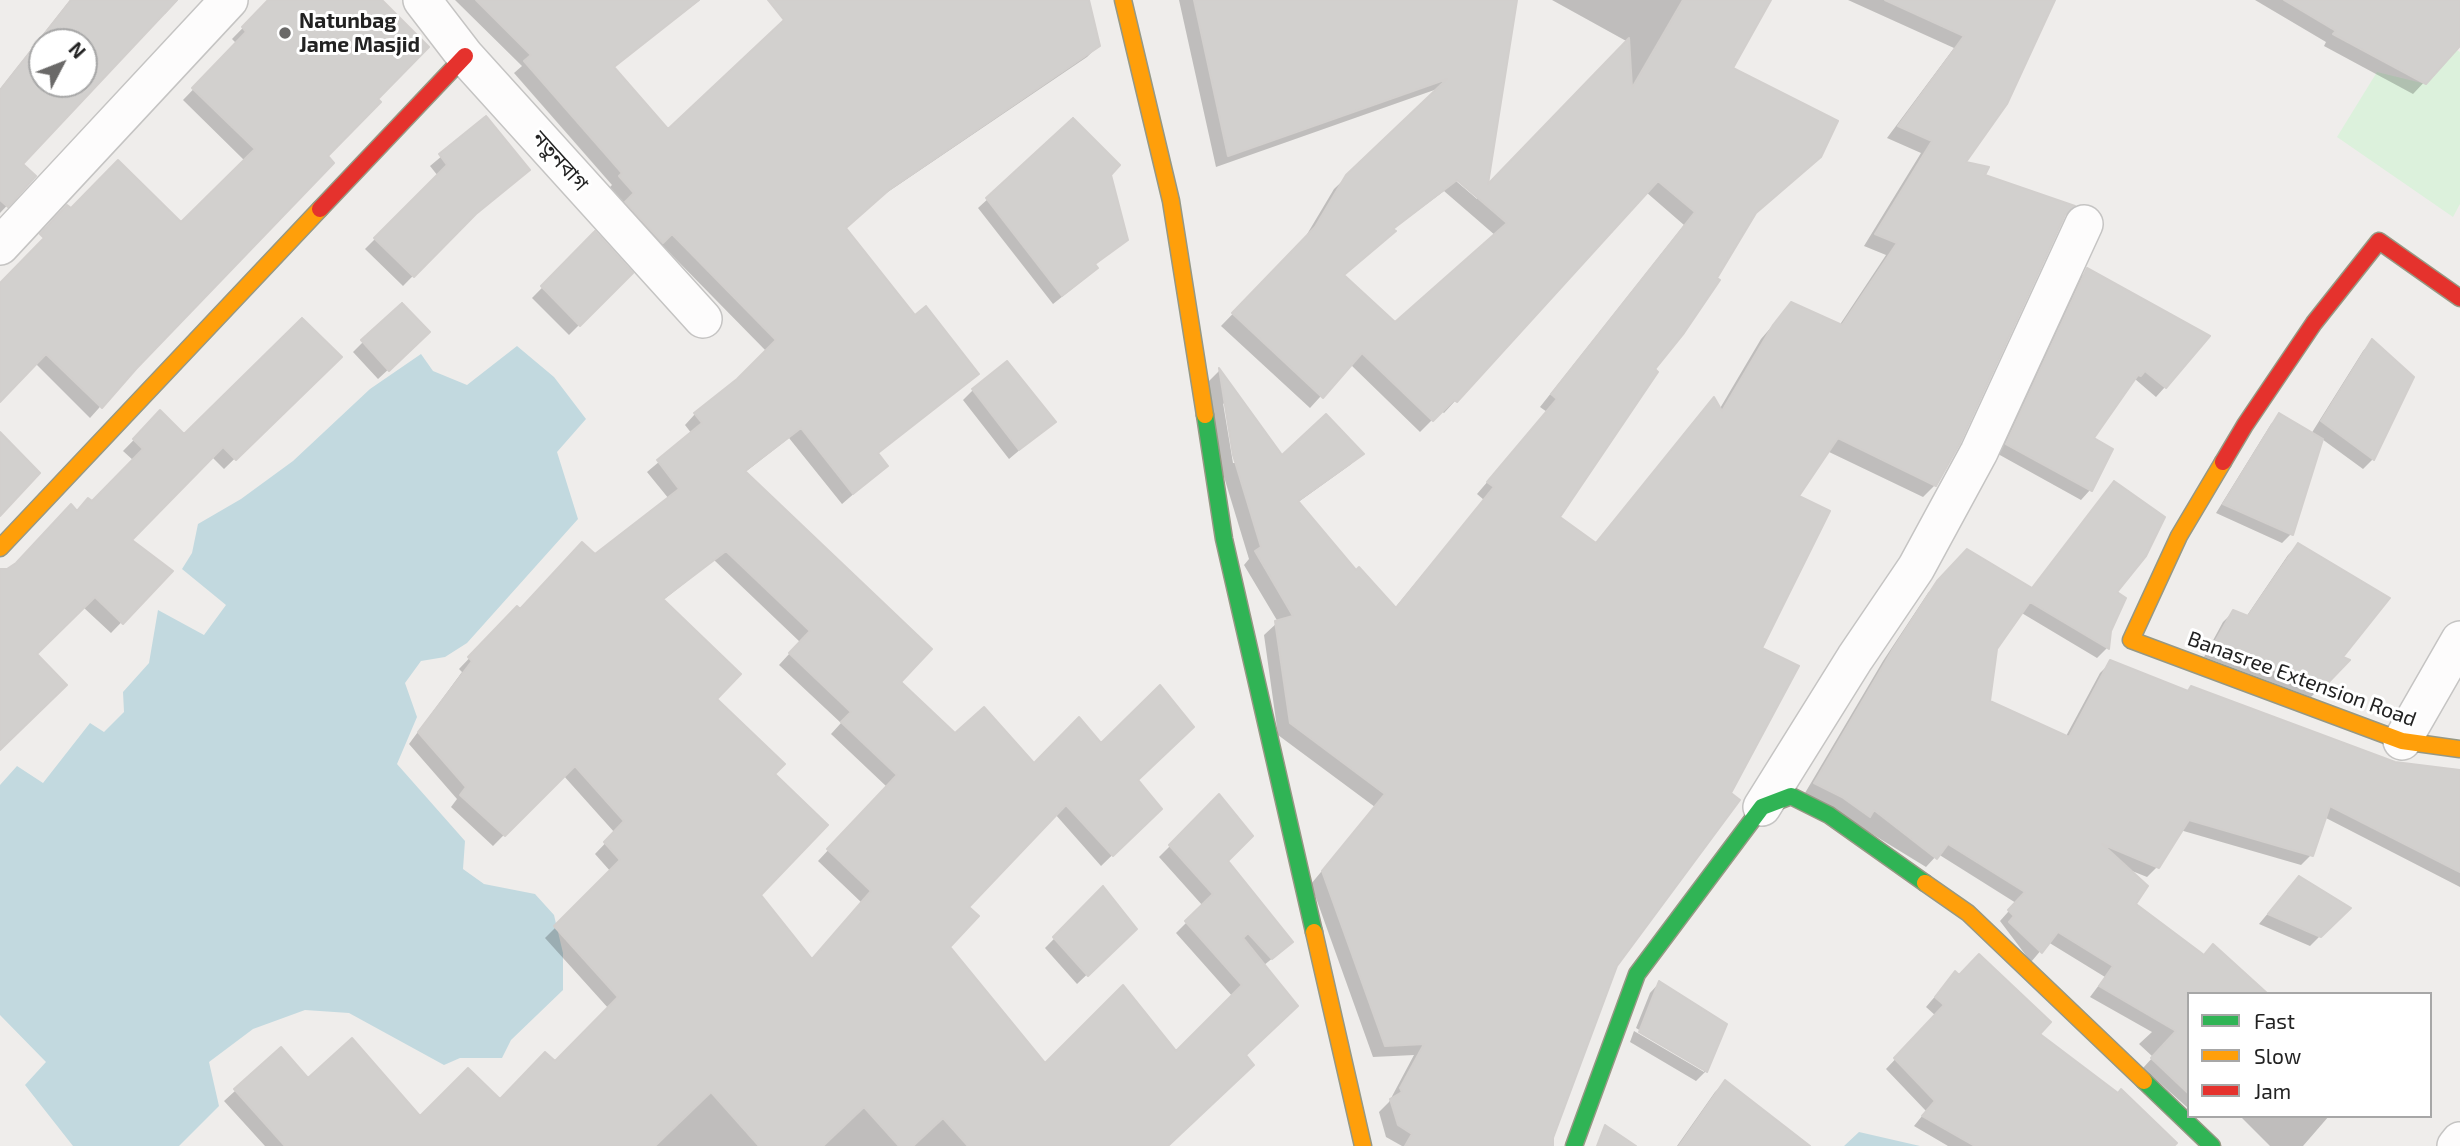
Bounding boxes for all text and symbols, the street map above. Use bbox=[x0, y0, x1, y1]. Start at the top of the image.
place label: Natunbag Jame Masjid bbox=[299, 8, 420, 58]
marker: Natunbag Jame Masjid bbox=[277, 25, 293, 41]
north arrow bbox=[28, 28, 98, 98]
text: N bbox=[64, 37, 91, 63]
street label: নতুনবাগ bbox=[527, 126, 593, 196]
street label: Banasree Extension Road bbox=[2184, 626, 2420, 732]
legend bbox=[2187, 992, 2432, 1118]
text: Fast bbox=[2254, 1008, 2295, 1033]
text: Slow bbox=[2254, 1043, 2301, 1068]
text: Jam bbox=[2254, 1078, 2291, 1103]

